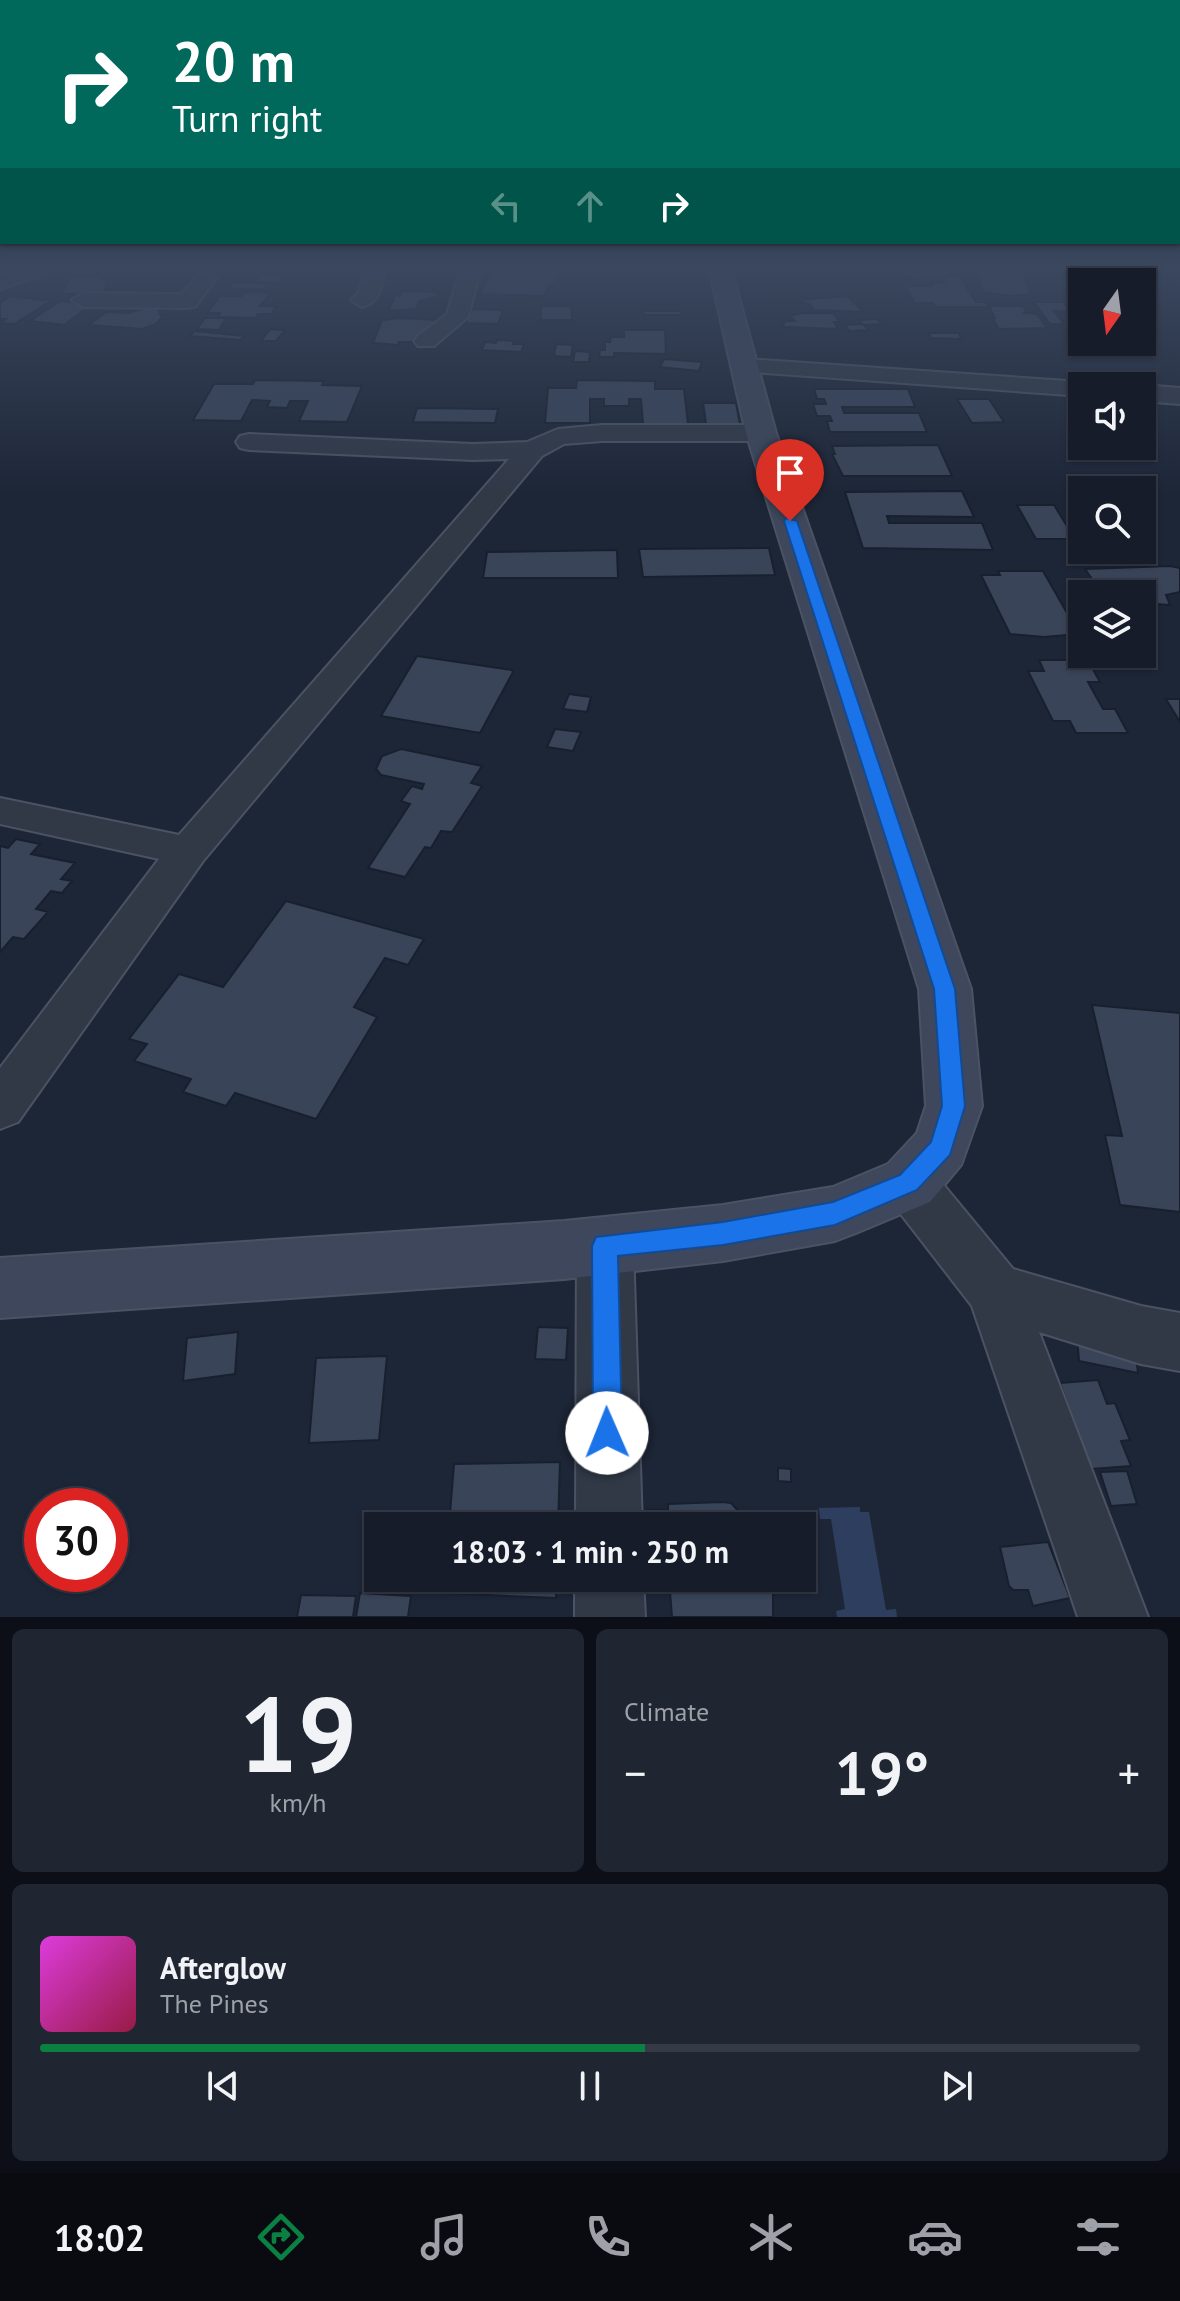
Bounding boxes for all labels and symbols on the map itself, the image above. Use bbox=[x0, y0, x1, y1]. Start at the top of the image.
north arrow bbox=[1068, 268, 1156, 356]
pin bbox=[756, 439, 824, 521]
position arrow bbox=[565, 1391, 649, 1475]
speed limit sign: 30 bbox=[24, 1488, 128, 1592]

